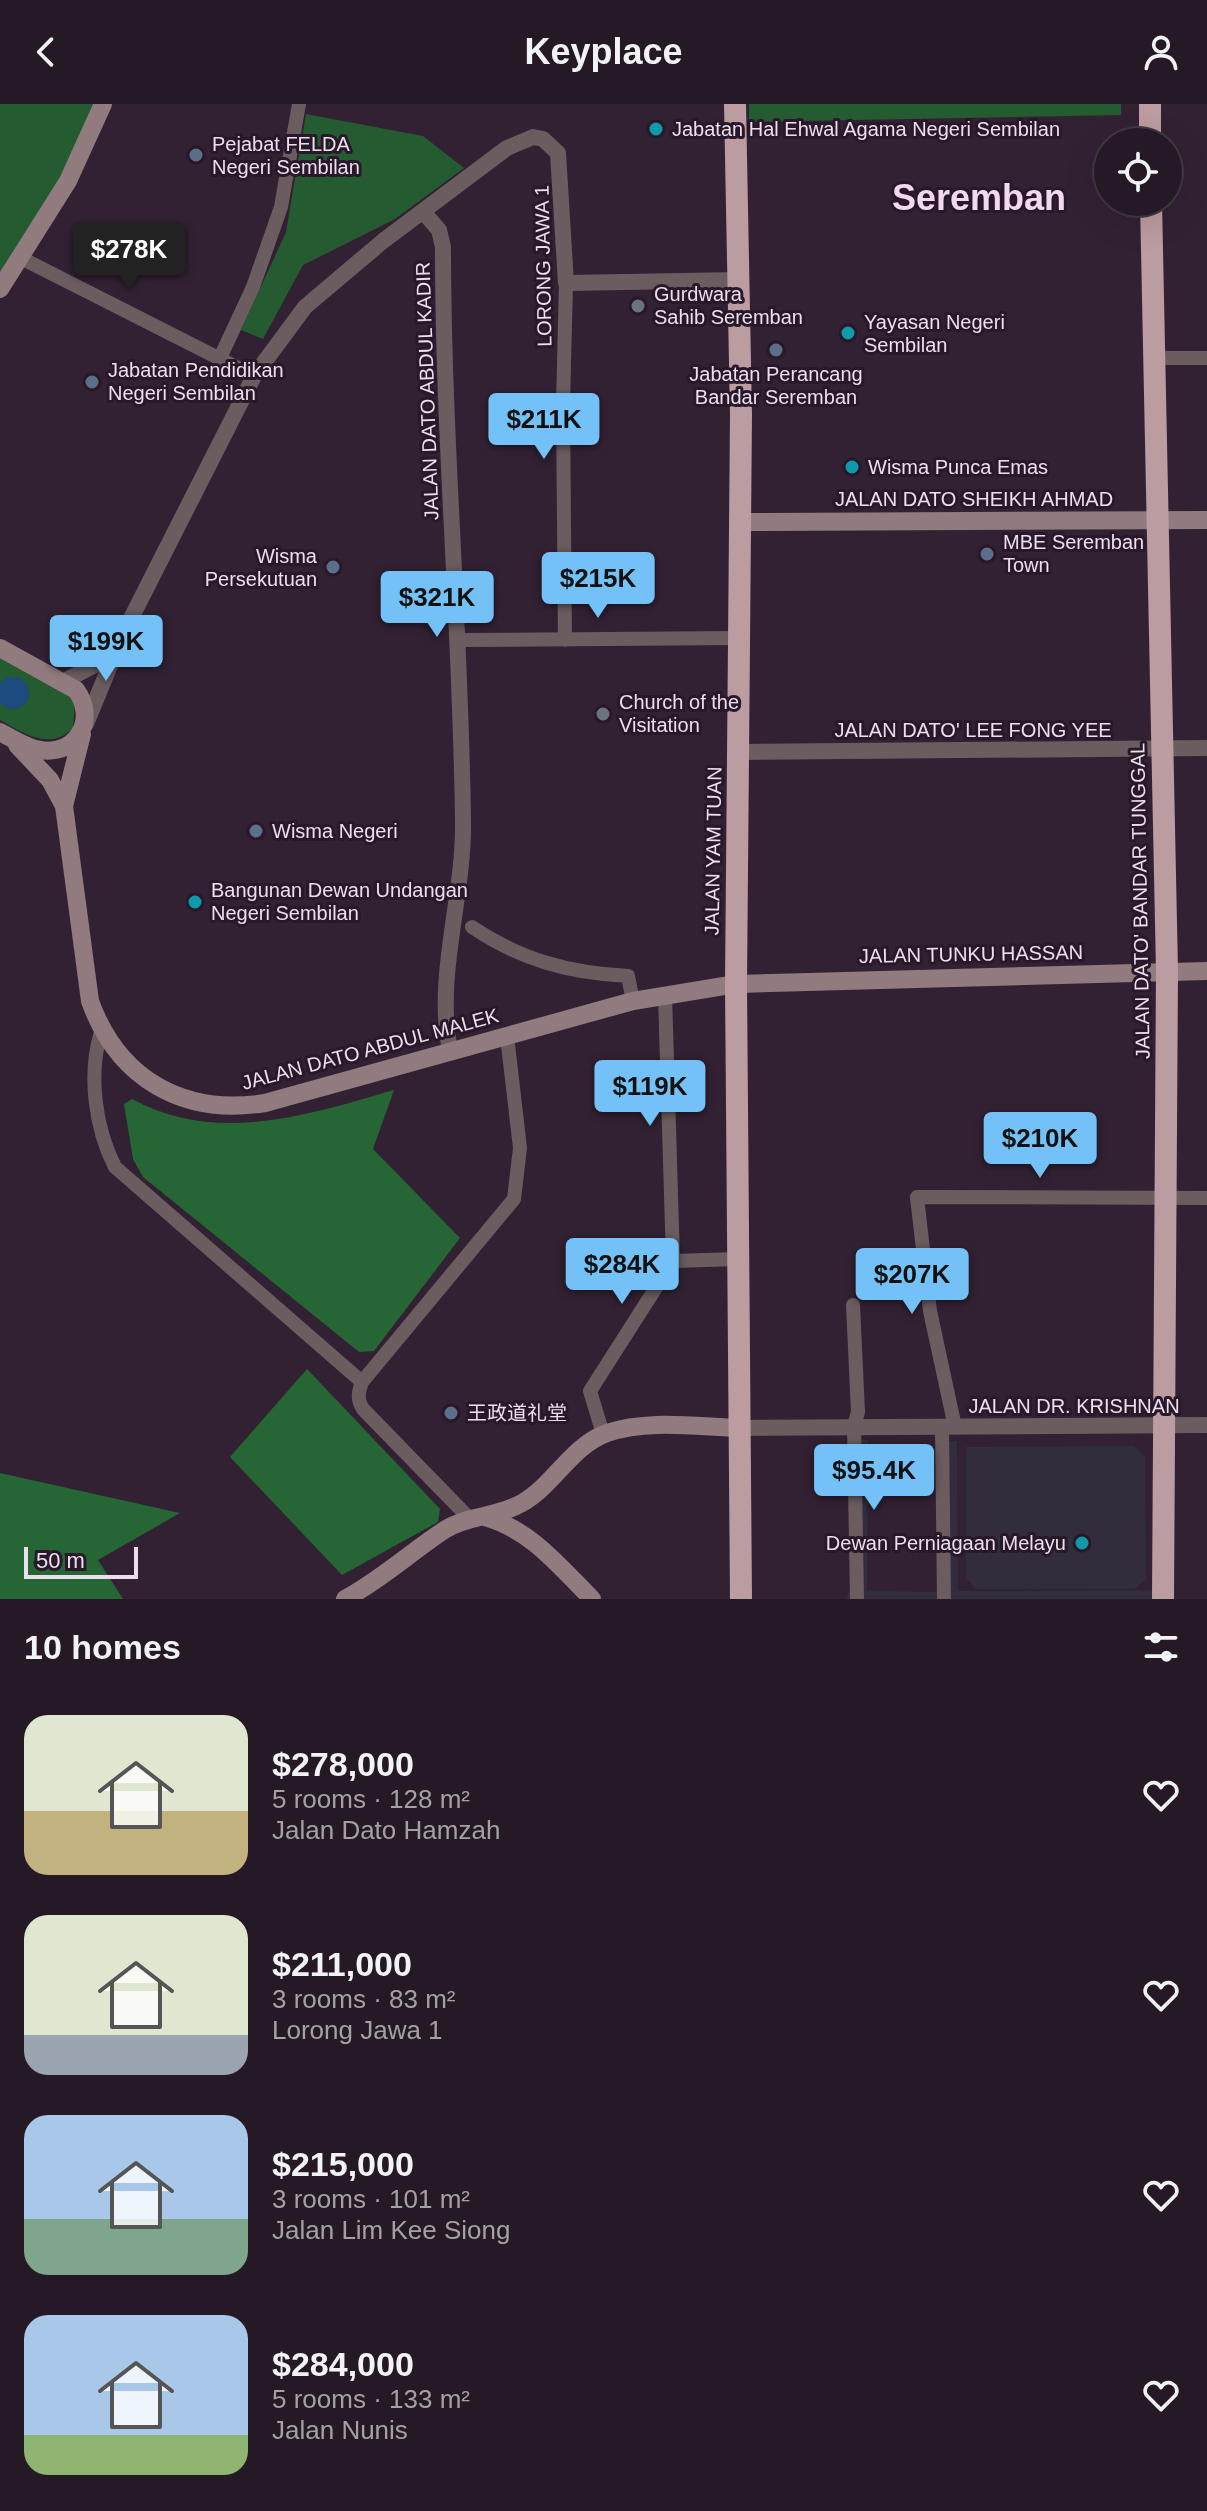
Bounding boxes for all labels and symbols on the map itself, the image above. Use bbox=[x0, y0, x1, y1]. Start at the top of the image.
place label: Jabatan Hal Ehwal Agama Negeri Sembilan bbox=[672, 118, 1060, 140]
marker: Jabatan Hal Ehwal Agama Negeri Sembilan bbox=[647, 120, 665, 138]
place label: Pejabat FELDA Negeri Sembilan bbox=[212, 133, 360, 178]
marker: Pejabat FELDA Negeri Sembilan bbox=[187, 146, 205, 164]
district label: Seremban bbox=[892, 177, 1066, 218]
street label: LORONG JAWA 1 bbox=[531, 185, 555, 347]
pin: $278K bbox=[73, 223, 185, 291]
street label: JALAN DATO ABDUL KADIR bbox=[411, 261, 443, 521]
place label: Gurdwara Sahib Seremban bbox=[654, 283, 803, 328]
marker: Gurdwara Sahib Seremban bbox=[629, 297, 647, 315]
place label: Yayasan Negeri Sembilan bbox=[864, 311, 1005, 356]
marker: Yayasan Negeri Sembilan bbox=[839, 324, 857, 342]
marker: Jabatan Perancang Bandar Seremban bbox=[767, 341, 785, 359]
place label: Jabatan Pendidikan Negeri Sembilan bbox=[108, 359, 284, 404]
place label: Jabatan Perancang Bandar Seremban bbox=[689, 363, 863, 408]
marker: Jabatan Pendidikan Negeri Sembilan bbox=[83, 373, 101, 391]
pin: $211K bbox=[488, 393, 600, 461]
place label: Wisma Punca Emas bbox=[868, 456, 1048, 478]
marker: Wisma Punca Emas bbox=[843, 458, 861, 476]
street label: JALAN DATO SHEIKH AHMAD bbox=[835, 488, 1113, 510]
place label: MBE Seremban Town bbox=[1003, 531, 1144, 576]
place label: Wisma Persekutuan bbox=[205, 545, 318, 590]
marker: MBE Seremban Town bbox=[978, 545, 996, 563]
pin: $215K bbox=[542, 552, 654, 620]
marker: Wisma Persekutuan bbox=[324, 558, 342, 576]
pin: $321K bbox=[381, 571, 493, 639]
pin: $199K bbox=[50, 615, 162, 683]
place label: Church of the Visitation bbox=[619, 691, 739, 736]
marker: Church of the Visitation bbox=[594, 705, 612, 723]
street label: JALAN DATO' LEE FONG YEE bbox=[834, 719, 1112, 741]
street label: JALAN DATO' BANDAR TUNGGAL bbox=[1126, 743, 1154, 1059]
street label: JALAN YAM TUAN bbox=[701, 766, 725, 936]
place label: Wisma Negeri bbox=[272, 820, 398, 842]
marker: Wisma Negeri bbox=[247, 822, 265, 840]
place label: Bangunan Dewan Undangan Negeri Sembilan bbox=[211, 879, 468, 924]
marker: Bangunan Dewan Undangan Negeri Sembilan bbox=[186, 893, 204, 911]
street label: JALAN TUNKU HASSAN bbox=[859, 941, 1083, 967]
street label: JALAN DATO ABDUL MALEK bbox=[239, 1004, 502, 1094]
pin: $119K bbox=[594, 1060, 706, 1128]
pin: $210K bbox=[984, 1112, 1096, 1180]
pin: $284K bbox=[566, 1238, 678, 1306]
pin: $207K bbox=[856, 1248, 968, 1316]
street label: JALAN DR. KRISHNAN bbox=[968, 1395, 1180, 1417]
place label: 王政道礼堂 bbox=[467, 1402, 567, 1424]
marker: 王政道礼堂 bbox=[442, 1404, 460, 1422]
pin: $95.4K bbox=[809, 1444, 939, 1512]
place label: Dewan Perniagaan Melayu bbox=[826, 1532, 1066, 1554]
marker: Dewan Perniagaan Melayu bbox=[1073, 1534, 1091, 1552]
scale bar bbox=[24, 1543, 138, 1579]

